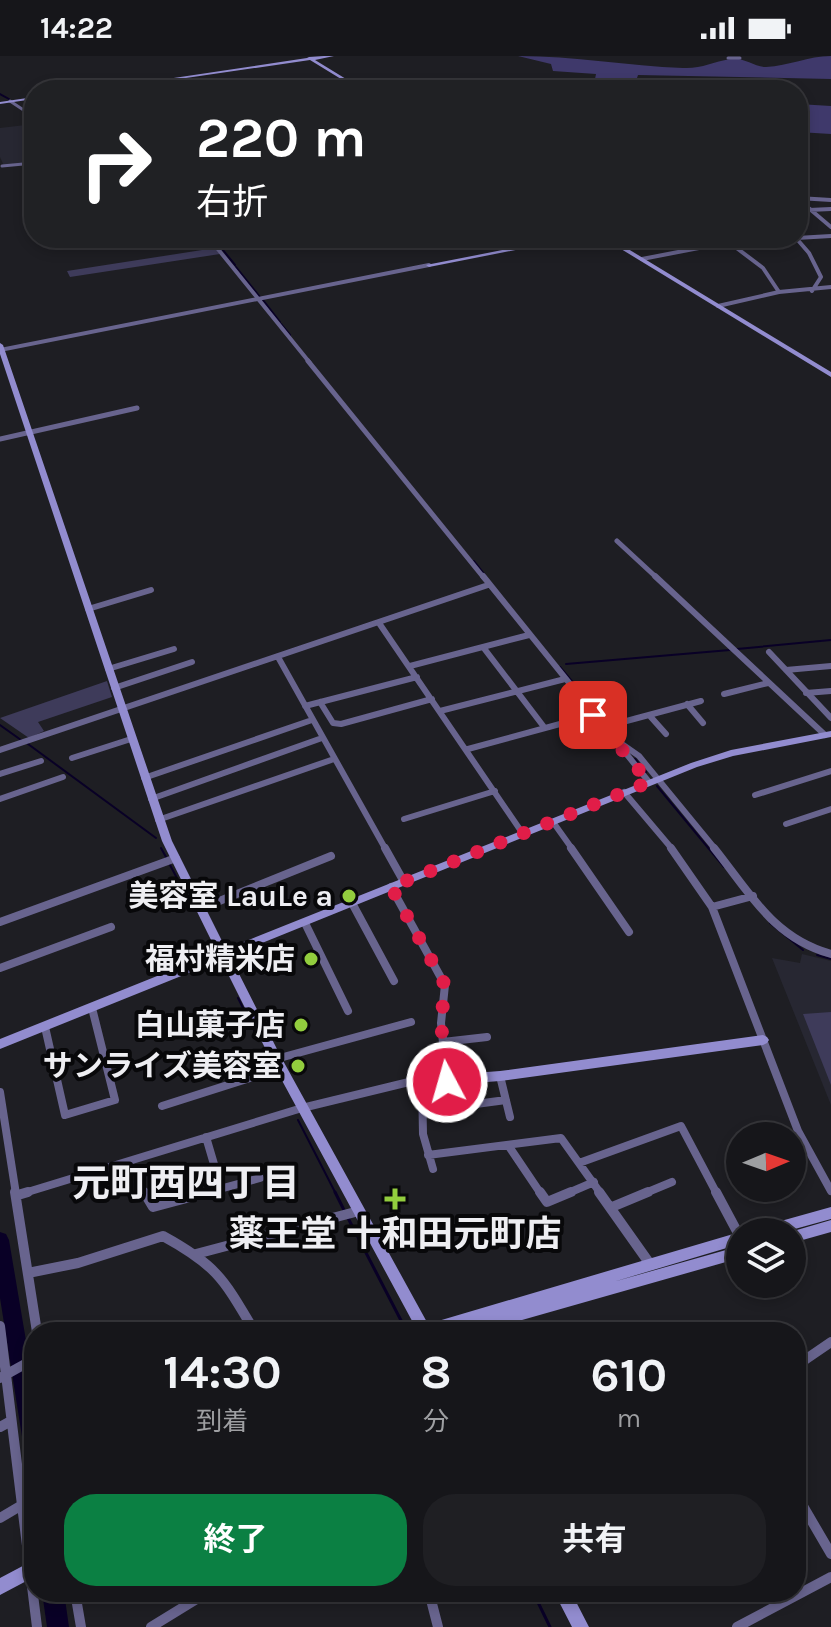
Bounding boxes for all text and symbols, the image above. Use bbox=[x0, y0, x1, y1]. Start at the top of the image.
text: 14:22 bbox=[40, 10, 113, 46]
text: 220 m bbox=[196, 105, 367, 170]
icon: right bbox=[64, 112, 168, 216]
text: 右折 bbox=[196, 181, 268, 223]
pin bbox=[559, 681, 627, 749]
icon: arrive bbox=[571, 693, 615, 737]
place label: 美容室 LauLe a bbox=[128, 878, 333, 914]
marker: 美容室 LauLe a bbox=[340, 887, 358, 905]
place label: 福村精米店 bbox=[145, 941, 295, 977]
marker: 福村精米店 bbox=[302, 950, 320, 968]
place label: 白山菓子店 bbox=[135, 1007, 285, 1043]
marker: 白山菓子店 bbox=[292, 1016, 310, 1034]
position arrow bbox=[405, 1040, 489, 1124]
place label: サンライズ美容室 bbox=[43, 1048, 282, 1084]
marker: サンライズ美容室 bbox=[289, 1057, 307, 1075]
north arrow bbox=[726, 1122, 806, 1202]
map controls bbox=[726, 1122, 806, 1298]
district label: 元町西四丁目 bbox=[72, 1161, 300, 1206]
marker: 薬王堂 十和田元町店 bbox=[386, 1190, 404, 1208]
place label: 薬王堂 十和田元町店 bbox=[228, 1213, 562, 1255]
button: layers bbox=[726, 1218, 806, 1298]
text: 14:30 bbox=[163, 1344, 282, 1400]
text: 8 bbox=[421, 1344, 452, 1400]
text: 610 bbox=[591, 1347, 667, 1403]
text: m bbox=[617, 1403, 641, 1434]
text: 到着 bbox=[196, 1406, 248, 1437]
text: 分 bbox=[423, 1406, 449, 1437]
button: 終了 bbox=[64, 1494, 407, 1586]
button: 共有 bbox=[423, 1494, 766, 1586]

